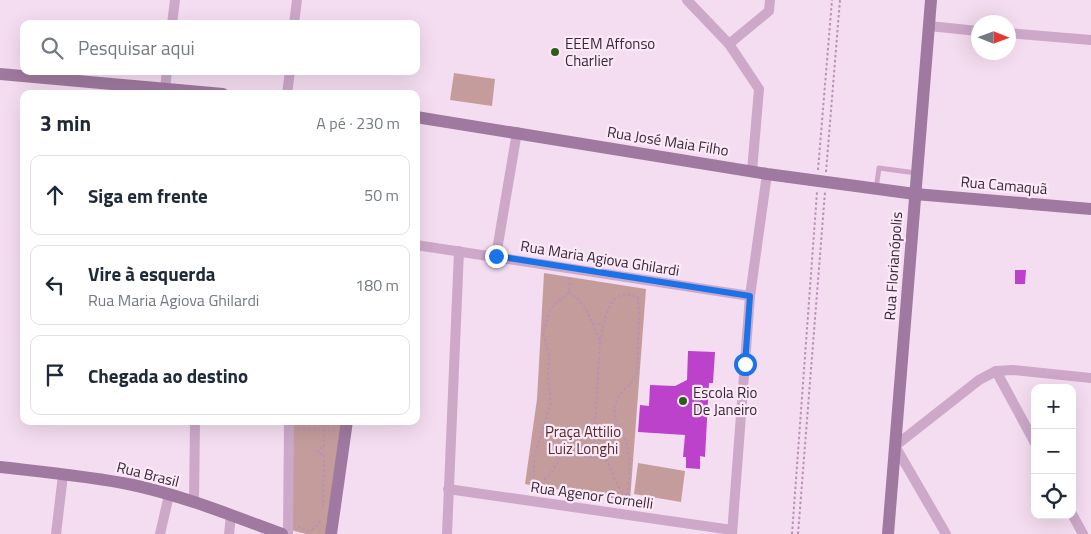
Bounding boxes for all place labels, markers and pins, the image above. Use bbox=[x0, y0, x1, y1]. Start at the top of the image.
place label: EEEM Affonso Charlier bbox=[565, 32, 655, 72]
marker: EEEM Affonso Charlier bbox=[549, 46, 561, 58]
place label: Escola Rio De Janeiro bbox=[693, 381, 757, 421]
marker: Escola Rio De Janeiro bbox=[677, 395, 689, 407]

